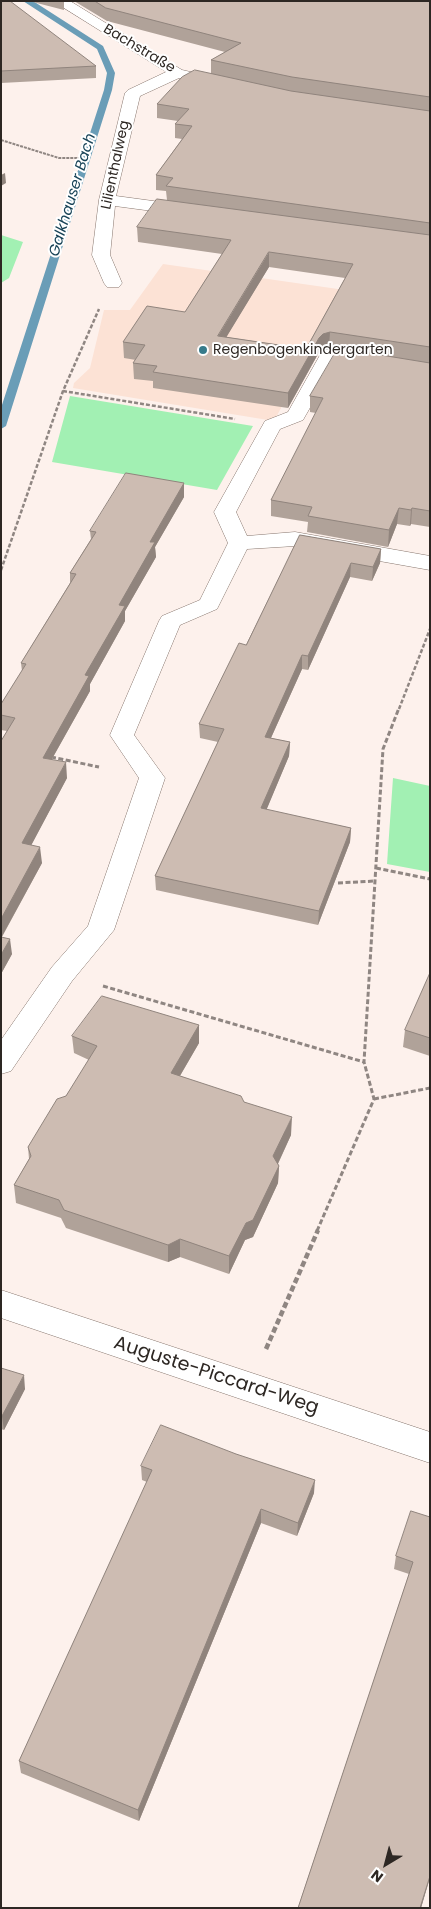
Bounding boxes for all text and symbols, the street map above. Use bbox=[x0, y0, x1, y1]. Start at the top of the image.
street label: Bachstraße bbox=[100, 21, 178, 77]
street label: Lilienthalweg bbox=[98, 119, 134, 211]
water label: Galkhauser Bach bbox=[46, 131, 100, 259]
place label: Regenbogenkindergarten bbox=[213, 342, 393, 358]
marker: Regenbogenkindergarten bbox=[197, 344, 209, 356]
street label: Auguste-Piccard-Weg bbox=[111, 1332, 321, 1420]
north arrow bbox=[361, 1839, 411, 1889]
text: N bbox=[367, 1865, 387, 1887]

